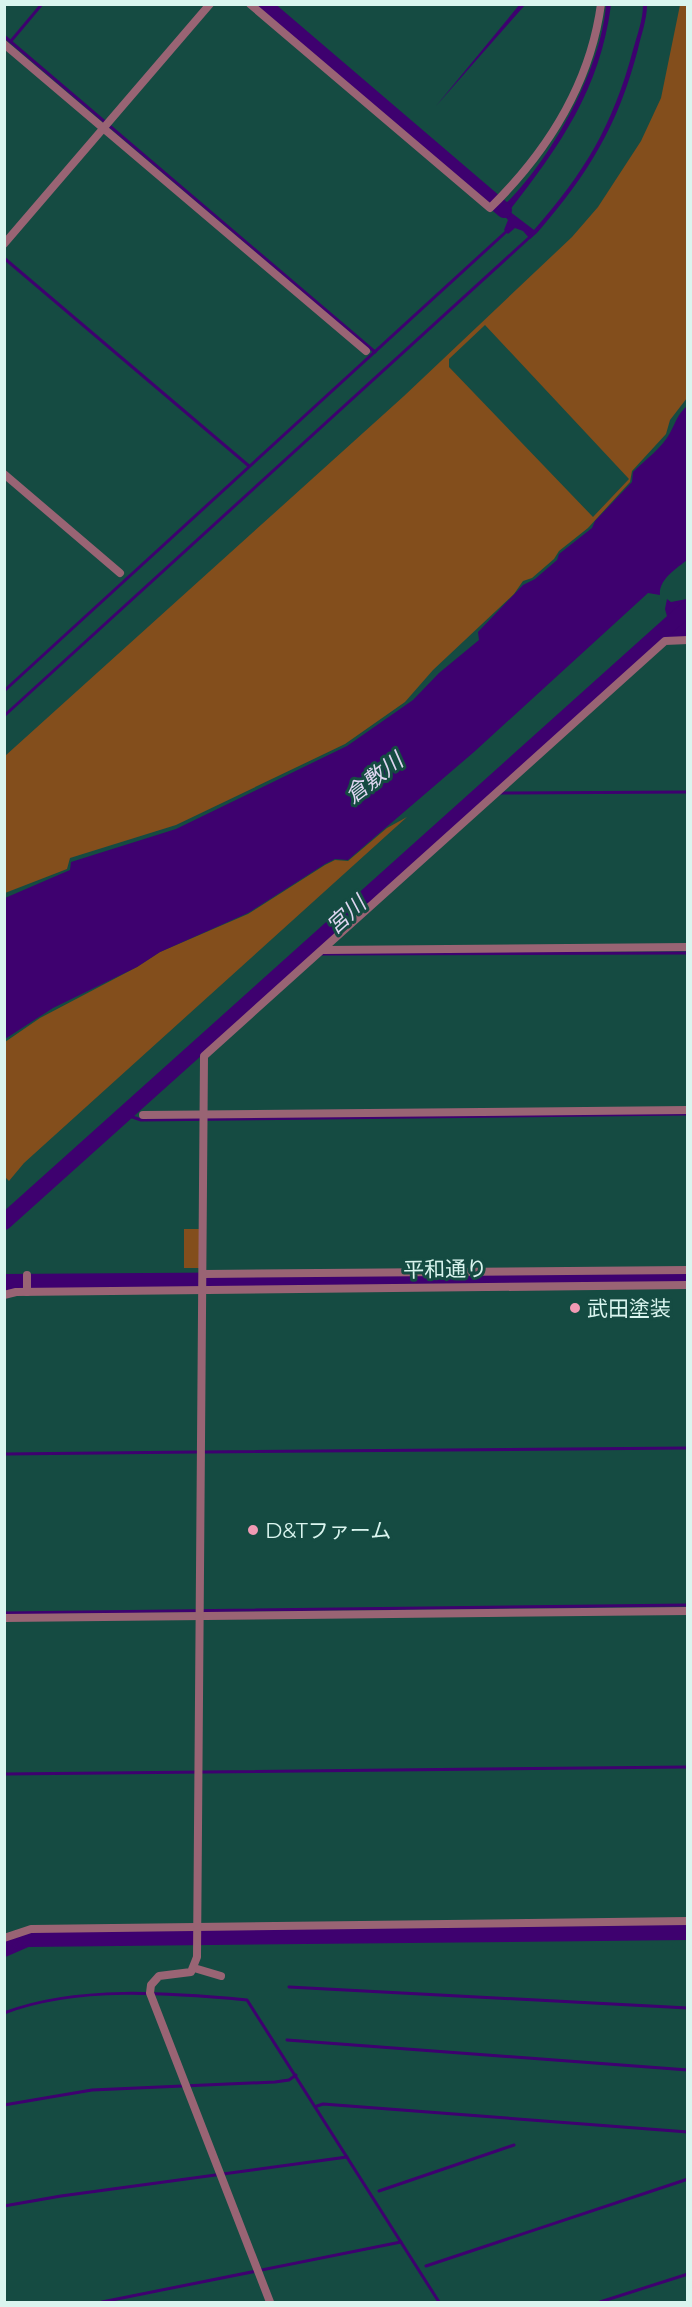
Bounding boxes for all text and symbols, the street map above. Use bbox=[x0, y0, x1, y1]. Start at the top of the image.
water label: 倉敷川 bbox=[340, 746, 410, 809]
water label: 宮川 bbox=[321, 889, 373, 940]
street label: 平和通り bbox=[403, 1256, 487, 1282]
place label: 武田塗装 bbox=[587, 1296, 671, 1321]
marker: 武田塗装 bbox=[568, 1301, 582, 1315]
place label: D&Tファーム bbox=[265, 1518, 391, 1543]
marker: D&Tファーム bbox=[246, 1523, 260, 1537]

